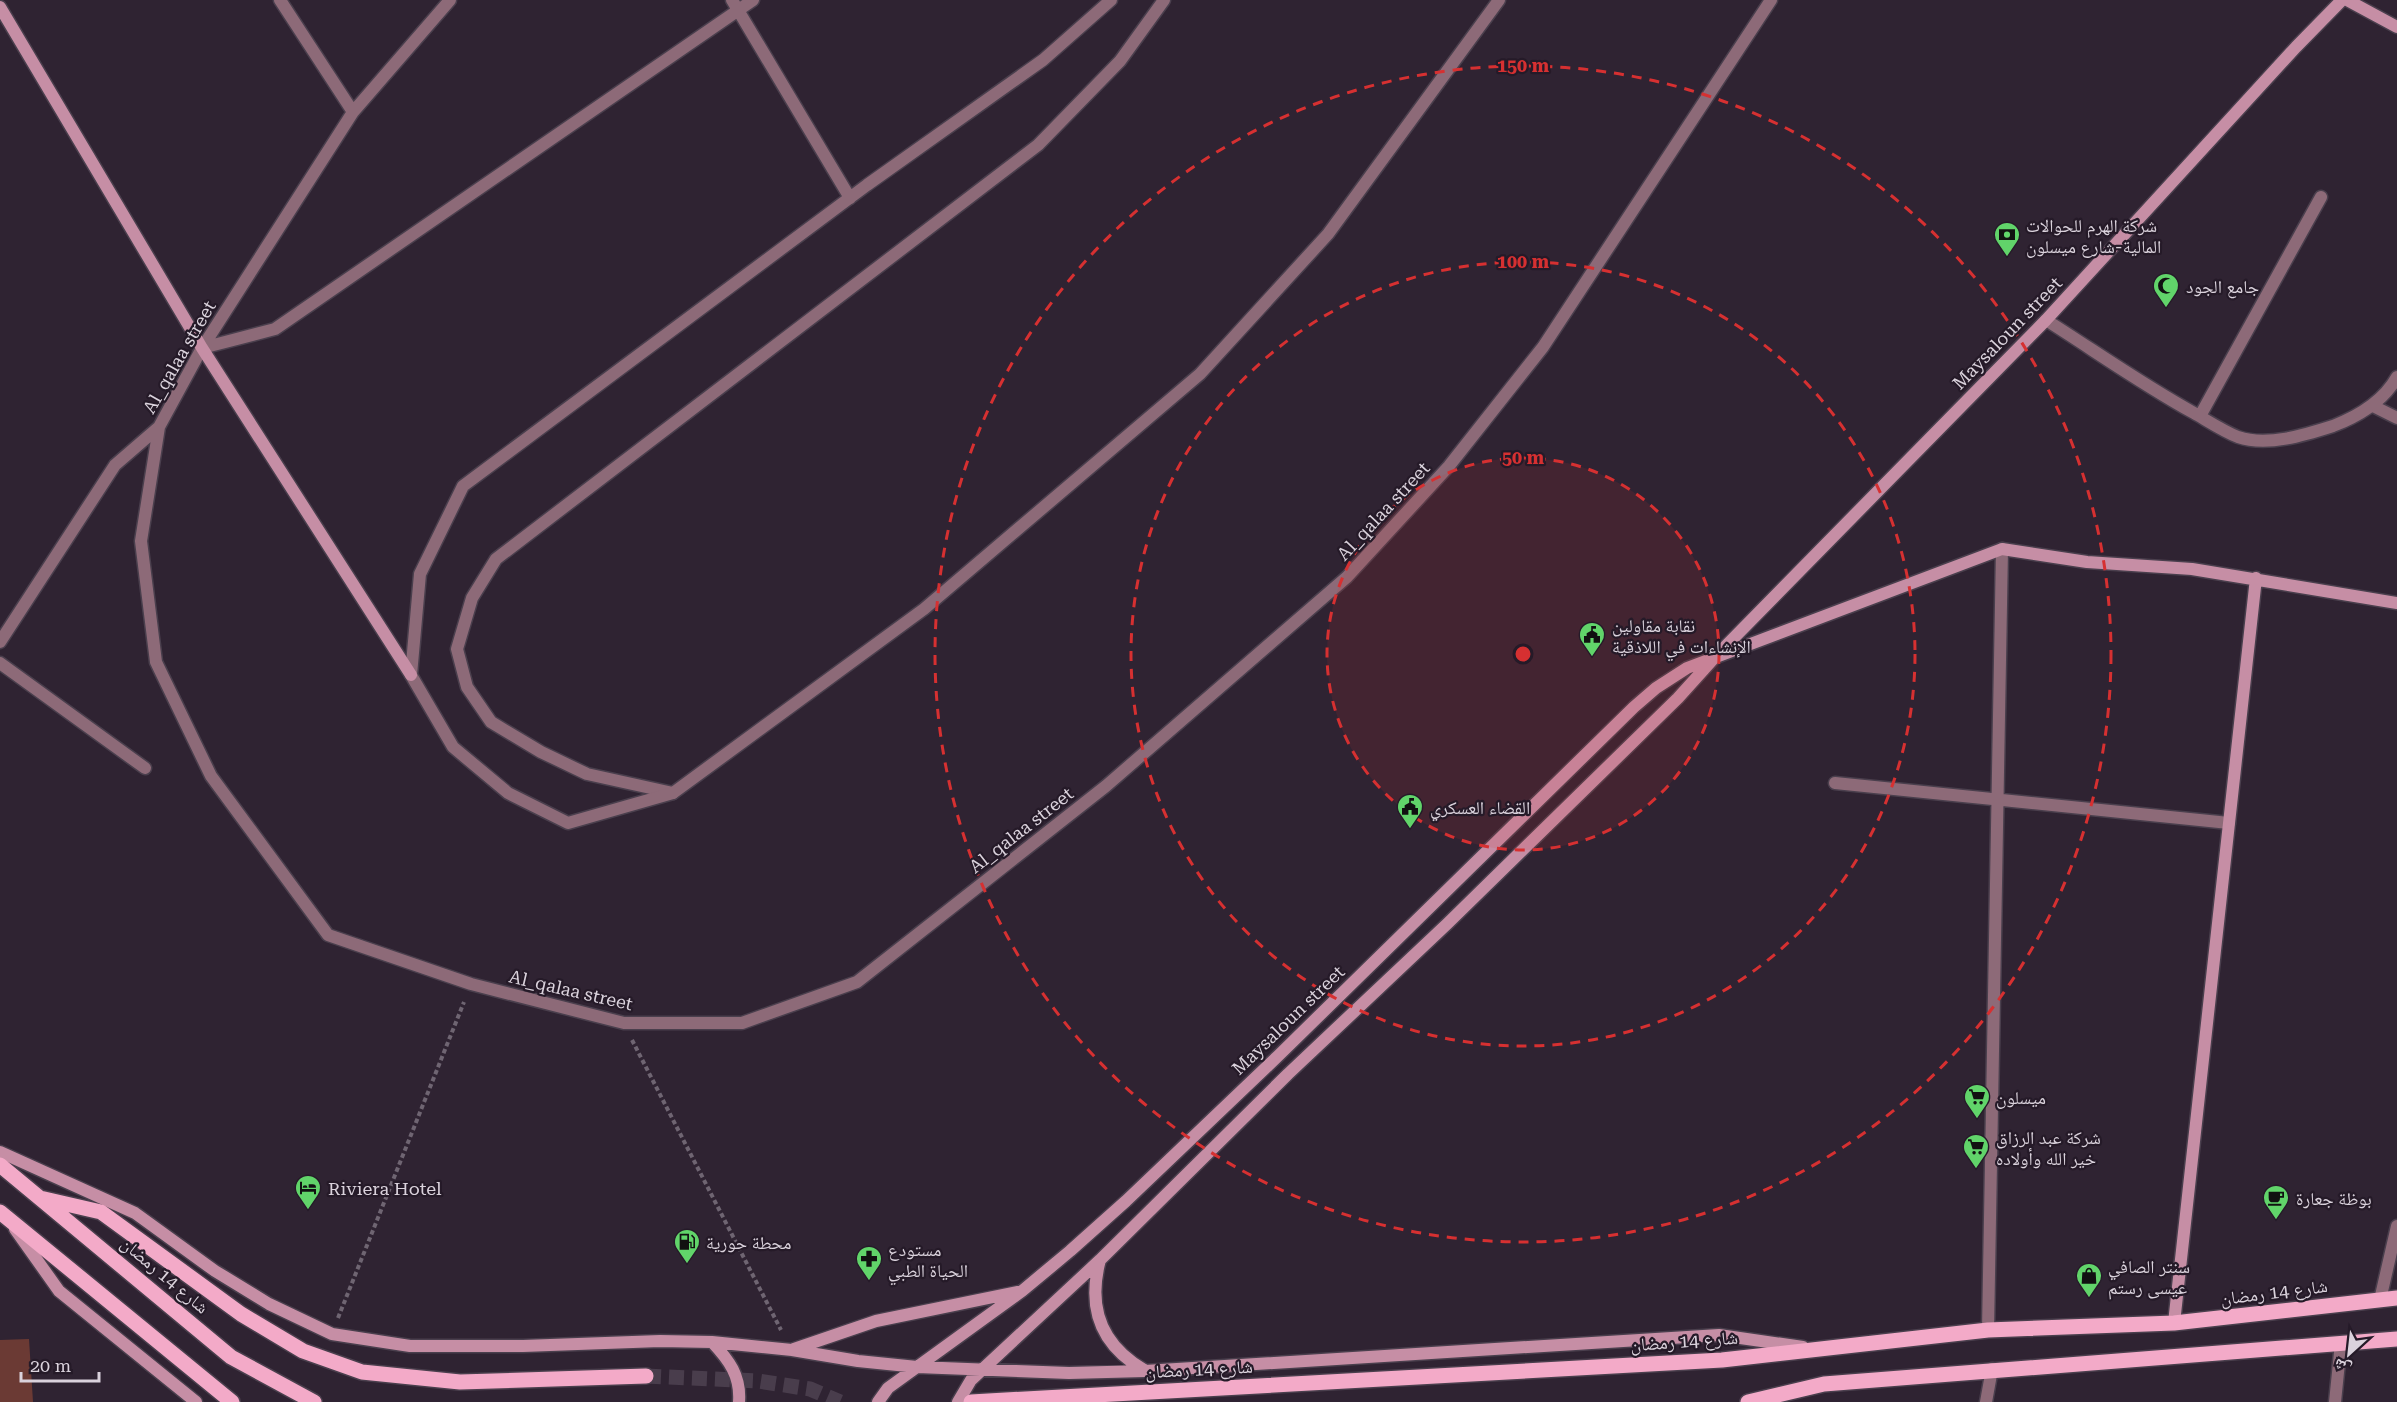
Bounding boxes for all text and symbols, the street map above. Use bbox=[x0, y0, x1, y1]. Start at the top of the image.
text: 150 m bbox=[1497, 55, 1550, 76]
place label: شركة الهرم للحوالات المالية-شارع ميسلون bbox=[2026, 215, 2161, 258]
bank icon: شركة الهرم للحوالات المالية-شارع ميسلون bbox=[1992, 220, 2022, 258]
text: 100 m bbox=[1497, 251, 1550, 272]
mosque icon: جامع الجود bbox=[2151, 271, 2181, 309]
street label: Maysaloun street bbox=[1948, 272, 2066, 394]
place label: جامع الجود bbox=[2186, 276, 2259, 299]
street label: Al_qalaa street bbox=[138, 297, 220, 417]
text: 50 m bbox=[1502, 447, 1545, 468]
street label: Al_qalaa street bbox=[1332, 457, 1434, 564]
place label: نقابة مقاولين الإنشاءات في اللاذقية bbox=[1612, 615, 1751, 661]
public building icon: نقابة مقاولين الإنشاءات في اللاذقية bbox=[1577, 620, 1607, 658]
centre of rings bbox=[1513, 644, 1533, 664]
street label: Al_qalaa street bbox=[965, 783, 1078, 877]
public building icon: القضاء العسكري bbox=[1395, 792, 1425, 830]
place label: القضاء العسكري bbox=[1430, 797, 1530, 822]
street label: Maysaloun street bbox=[1227, 961, 1349, 1079]
street label: Al_qalaa street bbox=[507, 966, 635, 1015]
supermarket icon: ميسلون bbox=[1962, 1082, 1992, 1120]
place label: ميسلون bbox=[1996, 1087, 2046, 1109]
place label: شركة عبد الرزاق خير الله وأولاده bbox=[1996, 1127, 2101, 1169]
supermarket icon: شركة عبد الرزاق خير الله وأولاده bbox=[1961, 1132, 1991, 1170]
hotel icon: Riviera Hotel bbox=[293, 1173, 323, 1211]
place label: Riviera Hotel bbox=[328, 1178, 442, 1199]
cafe icon: بوظة جعارة bbox=[2261, 1183, 2291, 1221]
place label: بوظة جعارة bbox=[2296, 1188, 2372, 1209]
fuel station icon: محطة حورية bbox=[672, 1227, 702, 1265]
street label: شارع 14 رمضان bbox=[116, 1232, 213, 1318]
place label: محطة حورية bbox=[706, 1232, 791, 1253]
place label: مستودع الحياة الطبي bbox=[888, 1239, 968, 1285]
pharmacy icon: مستودع الحياة الطبي bbox=[854, 1244, 884, 1282]
place label: سنتر الصافي عيسى رستم bbox=[2108, 1256, 2190, 1300]
shop icon: سنتر الصافي عيسى رستم bbox=[2074, 1261, 2104, 1299]
street label: شارع 14 رمضان bbox=[2219, 1275, 2329, 1310]
north arrow bbox=[2319, 1324, 2379, 1384]
street label: شارع 14 رمضان bbox=[1630, 1327, 1739, 1356]
scale bar bbox=[21, 1345, 99, 1383]
text: 20 m bbox=[30, 1355, 71, 1376]
text: ش bbox=[2331, 1355, 2354, 1379]
street label: شارع 14 رمضان bbox=[1145, 1356, 1253, 1383]

